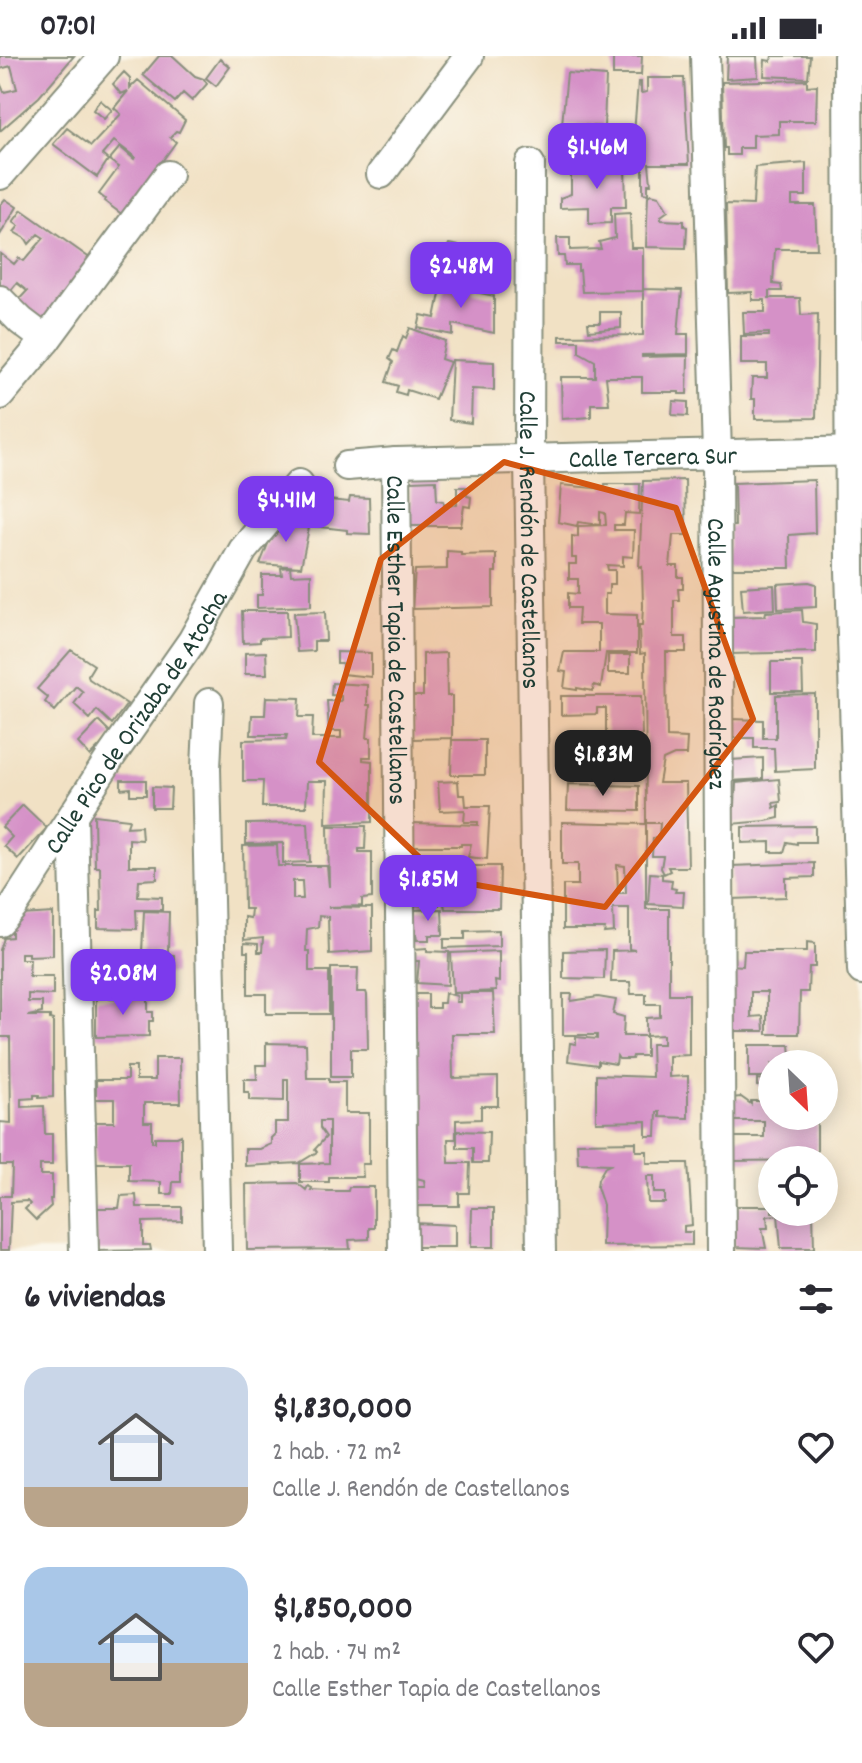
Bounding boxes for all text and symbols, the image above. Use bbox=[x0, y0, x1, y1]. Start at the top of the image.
text: 07:01 bbox=[40, 7, 96, 50]
pin: $1.46M bbox=[532, 123, 662, 191]
text: $1.46M bbox=[566, 130, 628, 167]
pin: $2.48M bbox=[396, 242, 526, 310]
text: $2.48M bbox=[428, 249, 494, 286]
street label: Calle J. Rendón de Castellanos bbox=[507, 391, 547, 690]
street label: Calle Tercera Sur bbox=[568, 439, 738, 480]
street label: Calle Esther Tapia de Castellanos bbox=[374, 475, 414, 805]
pin: $4.41M bbox=[221, 476, 351, 544]
text: $4.41M bbox=[256, 483, 316, 520]
street label: Calle Agustina de Rodríguez bbox=[695, 518, 734, 790]
street label: Calle Pico de Orizaba de Atocha bbox=[37, 584, 239, 863]
pin: $1.83M bbox=[538, 730, 668, 798]
text: $1.83M bbox=[573, 737, 633, 774]
pin: $1.85M bbox=[363, 855, 493, 923]
text: $1.85M bbox=[398, 862, 458, 899]
pin: $2.08M bbox=[58, 949, 188, 1017]
text: $2.08M bbox=[89, 956, 157, 993]
north arrow bbox=[758, 1050, 838, 1130]
map controls bbox=[758, 1050, 838, 1226]
button: locate bbox=[758, 1146, 838, 1226]
text: 6 viviendas bbox=[24, 1275, 166, 1324]
icon: filters bbox=[794, 1277, 838, 1321]
text: $1,830,000 bbox=[272, 1386, 412, 1435]
icon: home bbox=[88, 1399, 184, 1495]
icon: heart bbox=[794, 1425, 838, 1469]
text: 2 hab. · 72 m² bbox=[272, 1435, 401, 1472]
text: Calle J. Rendón de Castellanos bbox=[272, 1472, 570, 1509]
text: $1,850,000 bbox=[272, 1586, 413, 1635]
icon: home bbox=[88, 1599, 184, 1695]
icon: heart bbox=[794, 1625, 838, 1669]
text: 2 hab. · 74 m² bbox=[272, 1635, 401, 1672]
text: Calle Esther Tapia de Castellanos bbox=[272, 1672, 601, 1709]

